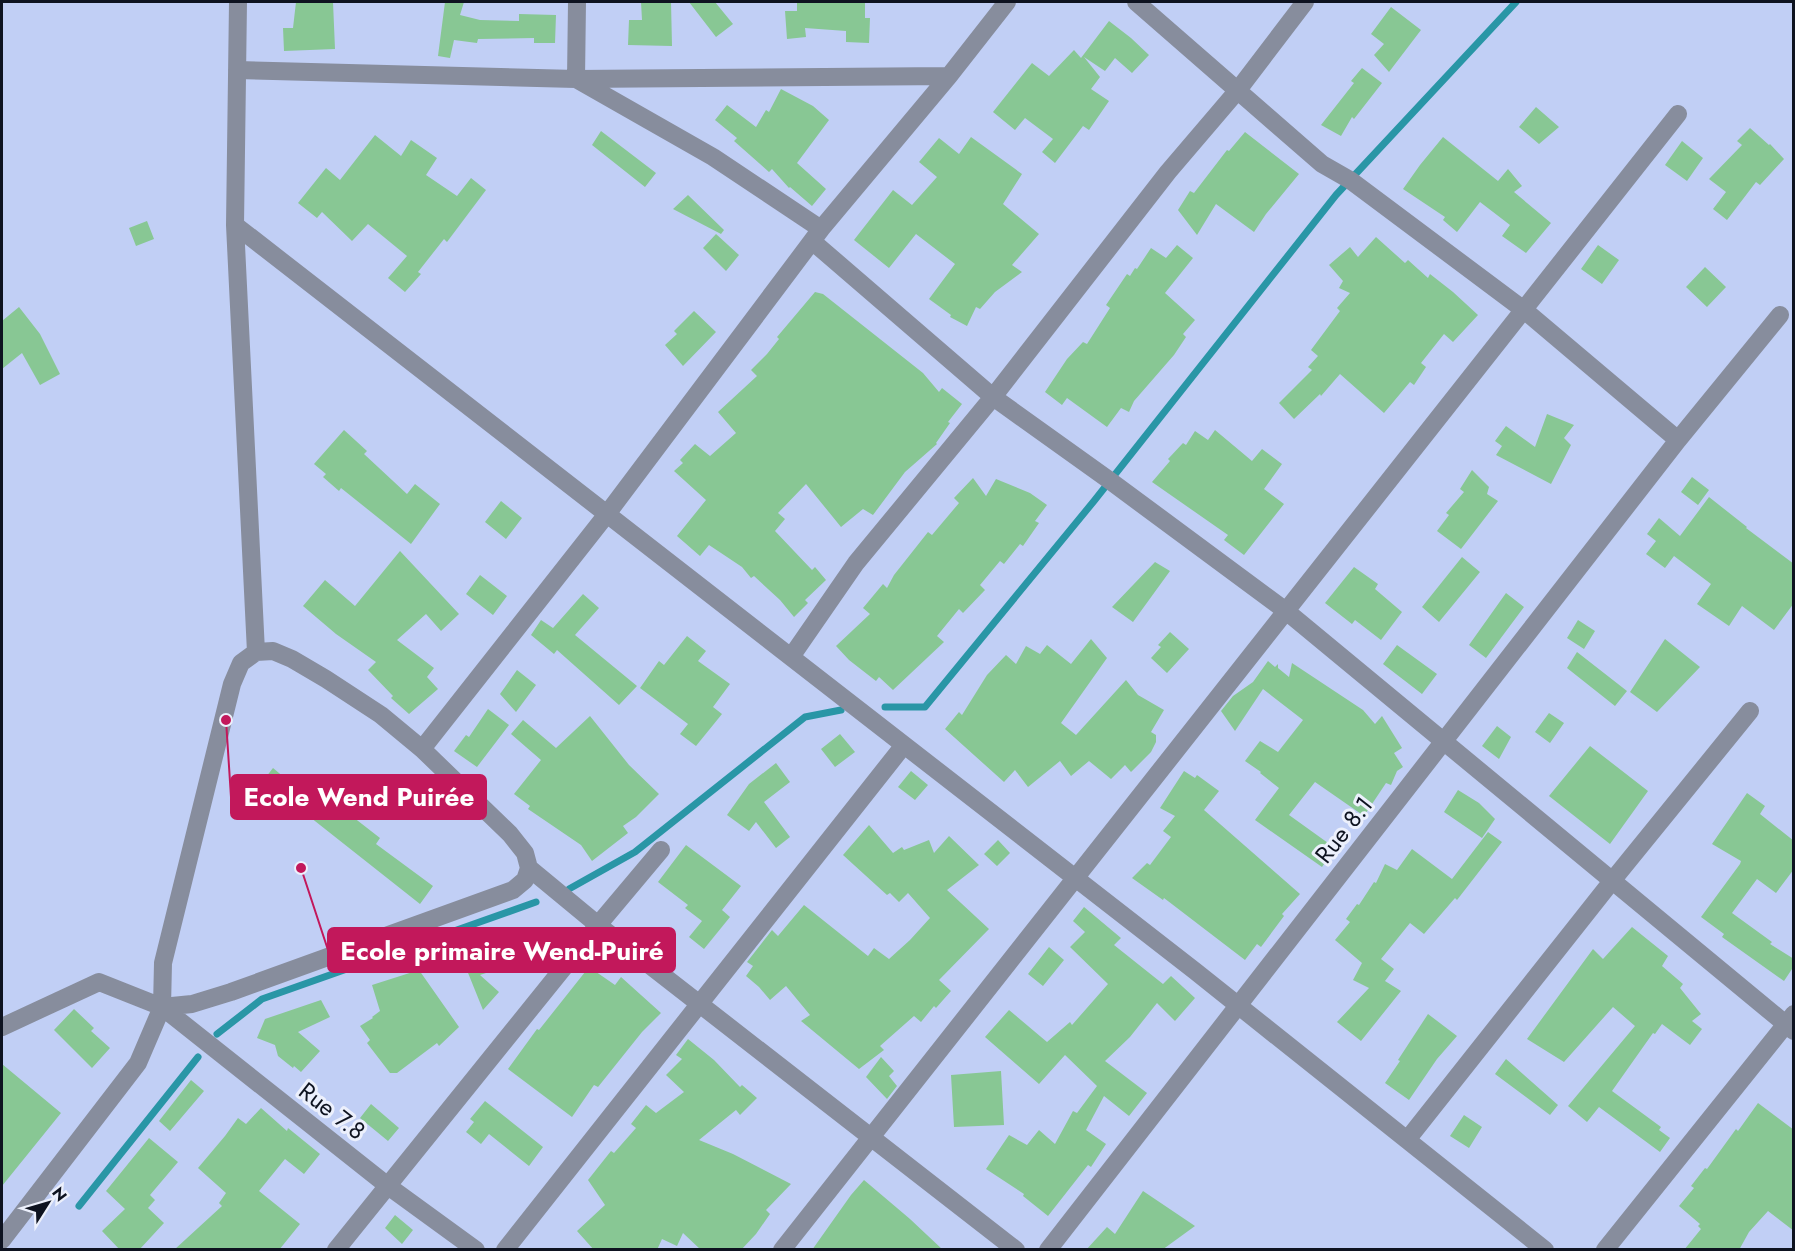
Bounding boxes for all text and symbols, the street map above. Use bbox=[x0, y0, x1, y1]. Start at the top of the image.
callout: Ecole Wend Puirée bbox=[231, 775, 486, 819]
text: Ecole Wend Puirée bbox=[244, 778, 474, 816]
street label: Rue 8.1 bbox=[1306, 789, 1381, 871]
callout: Ecole primaire Wend-Puiré bbox=[328, 928, 675, 972]
text: Ecole primaire Wend-Puiré bbox=[340, 932, 664, 970]
street label: Rue 7.8 bbox=[292, 1073, 373, 1148]
north arrow bbox=[18, 1173, 78, 1233]
text: N bbox=[47, 1182, 73, 1206]

